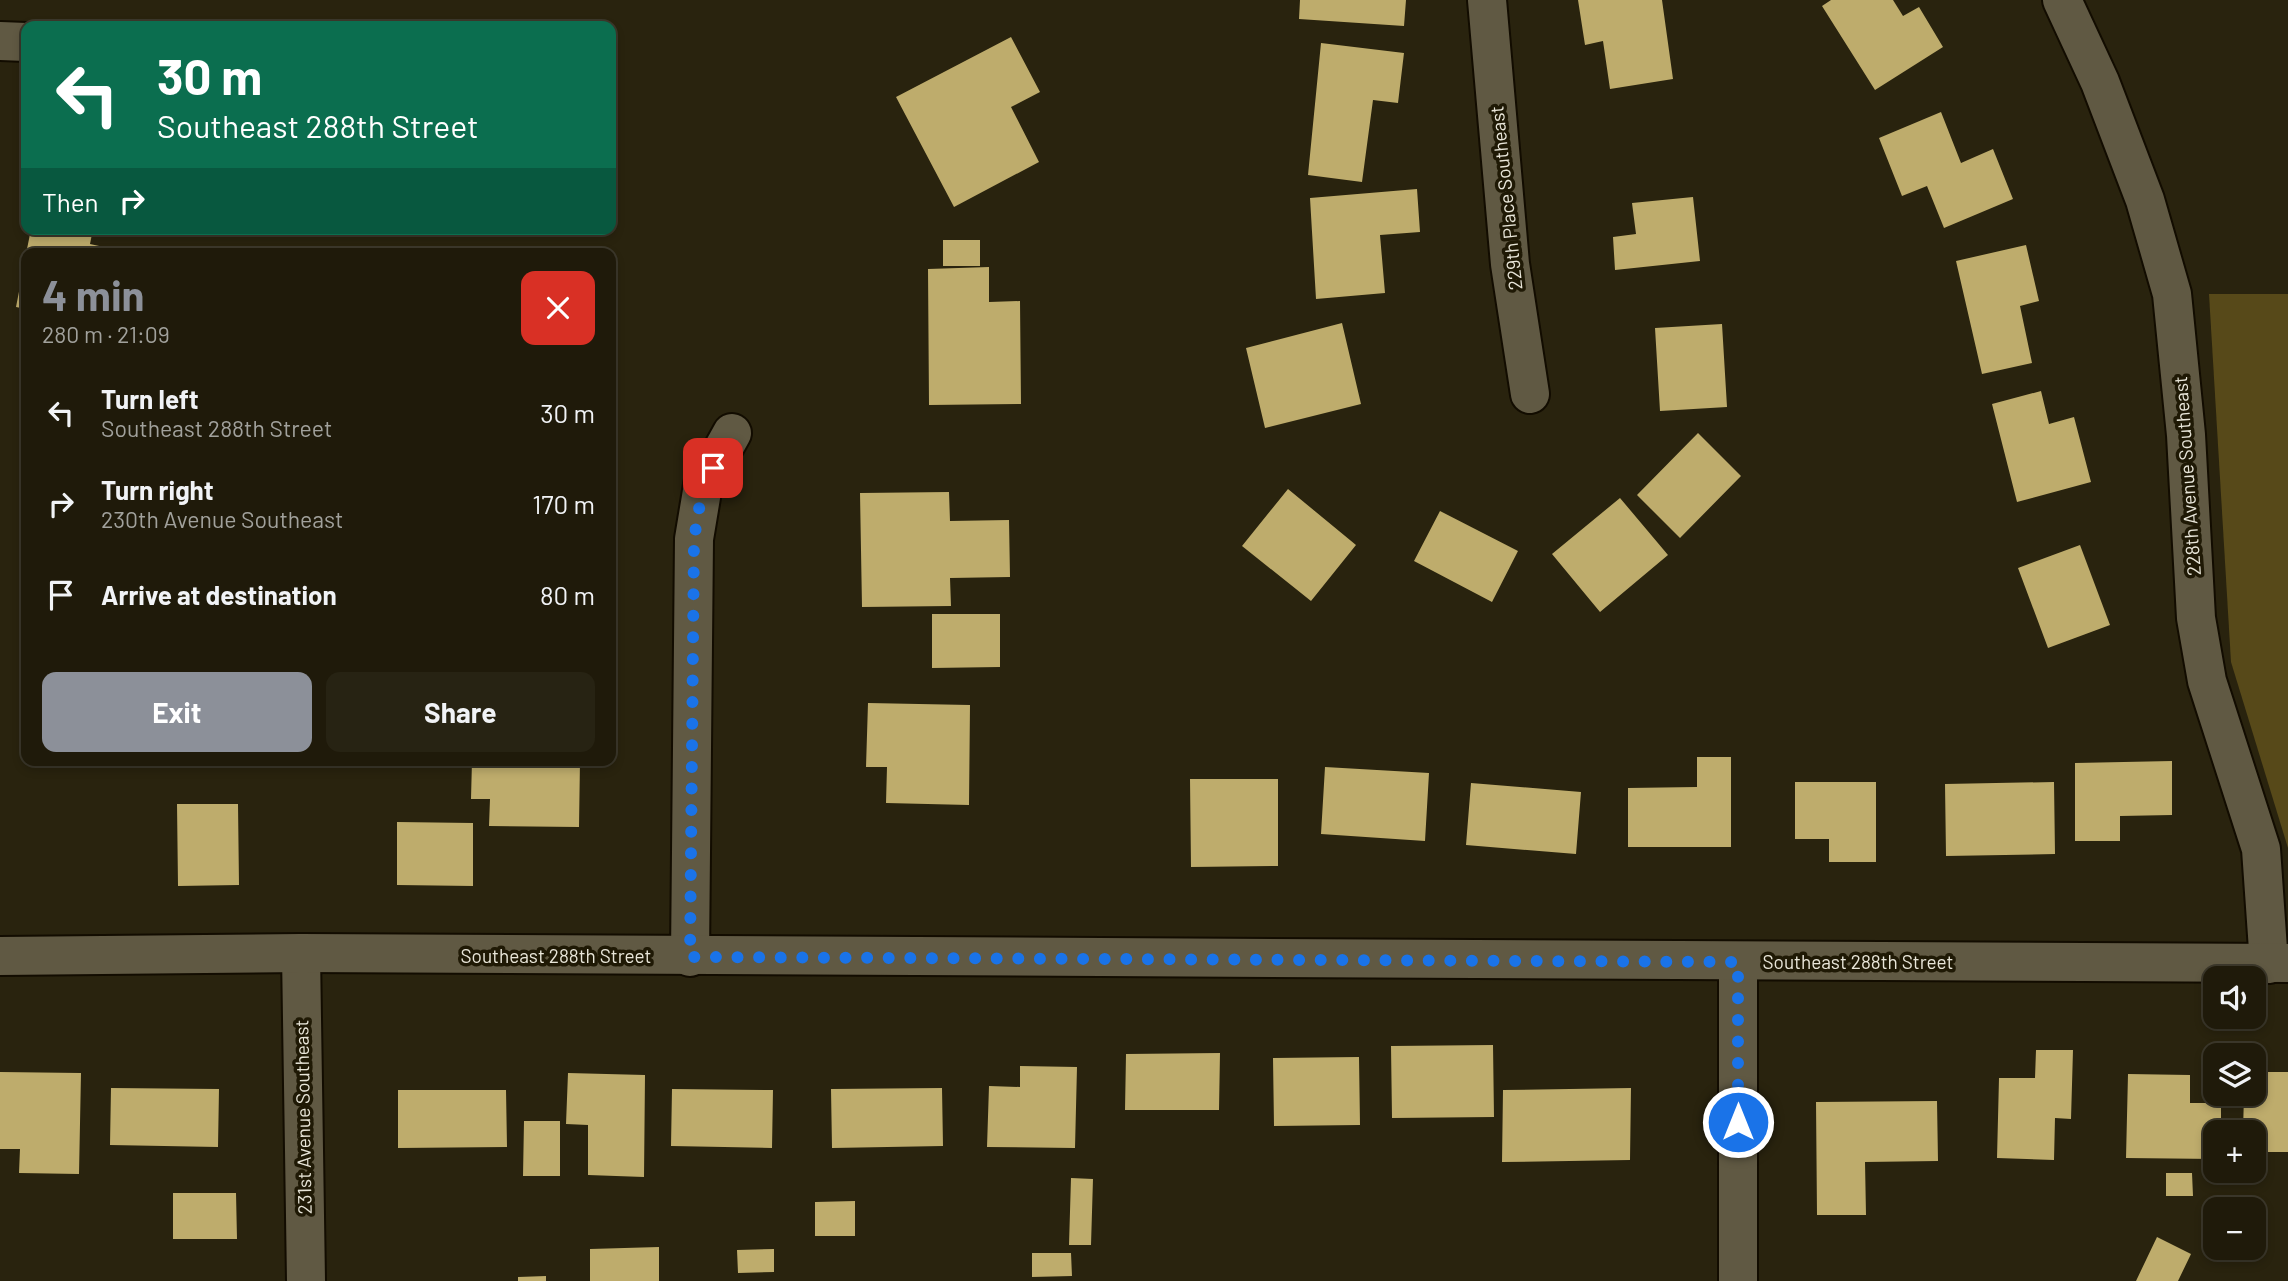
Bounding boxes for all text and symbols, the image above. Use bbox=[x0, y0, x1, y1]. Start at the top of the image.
text: 30 m bbox=[157, 46, 262, 105]
icon: left bbox=[42, 49, 133, 140]
street label: 229th Place Southeast bbox=[1484, 105, 1527, 291]
text: Southeast 288th Street bbox=[157, 106, 479, 144]
icon: right bbox=[113, 182, 151, 220]
text: Then bbox=[42, 186, 99, 217]
text: 4 min bbox=[42, 269, 145, 319]
button: close bbox=[521, 271, 595, 345]
text: 280 m · 21:09 bbox=[42, 320, 170, 348]
street label: 228th Avenue Southeast bbox=[2168, 376, 2205, 577]
text: Turn left bbox=[101, 383, 199, 414]
icon: left bbox=[42, 394, 80, 432]
text: 30 m bbox=[540, 397, 595, 428]
text: Southeast 288th Street bbox=[101, 414, 332, 442]
pin bbox=[683, 438, 743, 498]
icon: arrive bbox=[694, 449, 732, 487]
text: Turn right bbox=[101, 474, 214, 505]
icon: right bbox=[42, 485, 80, 523]
text: 170 m bbox=[532, 488, 595, 519]
text: 230th Avenue Southeast bbox=[101, 505, 343, 533]
icon: arrive bbox=[42, 576, 80, 614]
text: Arrive at destination bbox=[101, 579, 337, 610]
text: 80 m bbox=[540, 579, 595, 610]
button: Exit bbox=[42, 672, 312, 752]
button: Share bbox=[326, 672, 595, 752]
street label: Southeast 288th Street bbox=[460, 944, 652, 967]
street label: Southeast 288th Street bbox=[1762, 950, 1954, 973]
map controls bbox=[2203, 966, 2266, 1260]
button: sound bbox=[2203, 966, 2266, 1029]
street label: 231st Avenue Southeast bbox=[289, 1019, 316, 1215]
button: layers bbox=[2203, 1043, 2266, 1106]
position arrow bbox=[1701, 1085, 1775, 1159]
button: + bbox=[2203, 1120, 2266, 1183]
button: − bbox=[2203, 1197, 2266, 1260]

